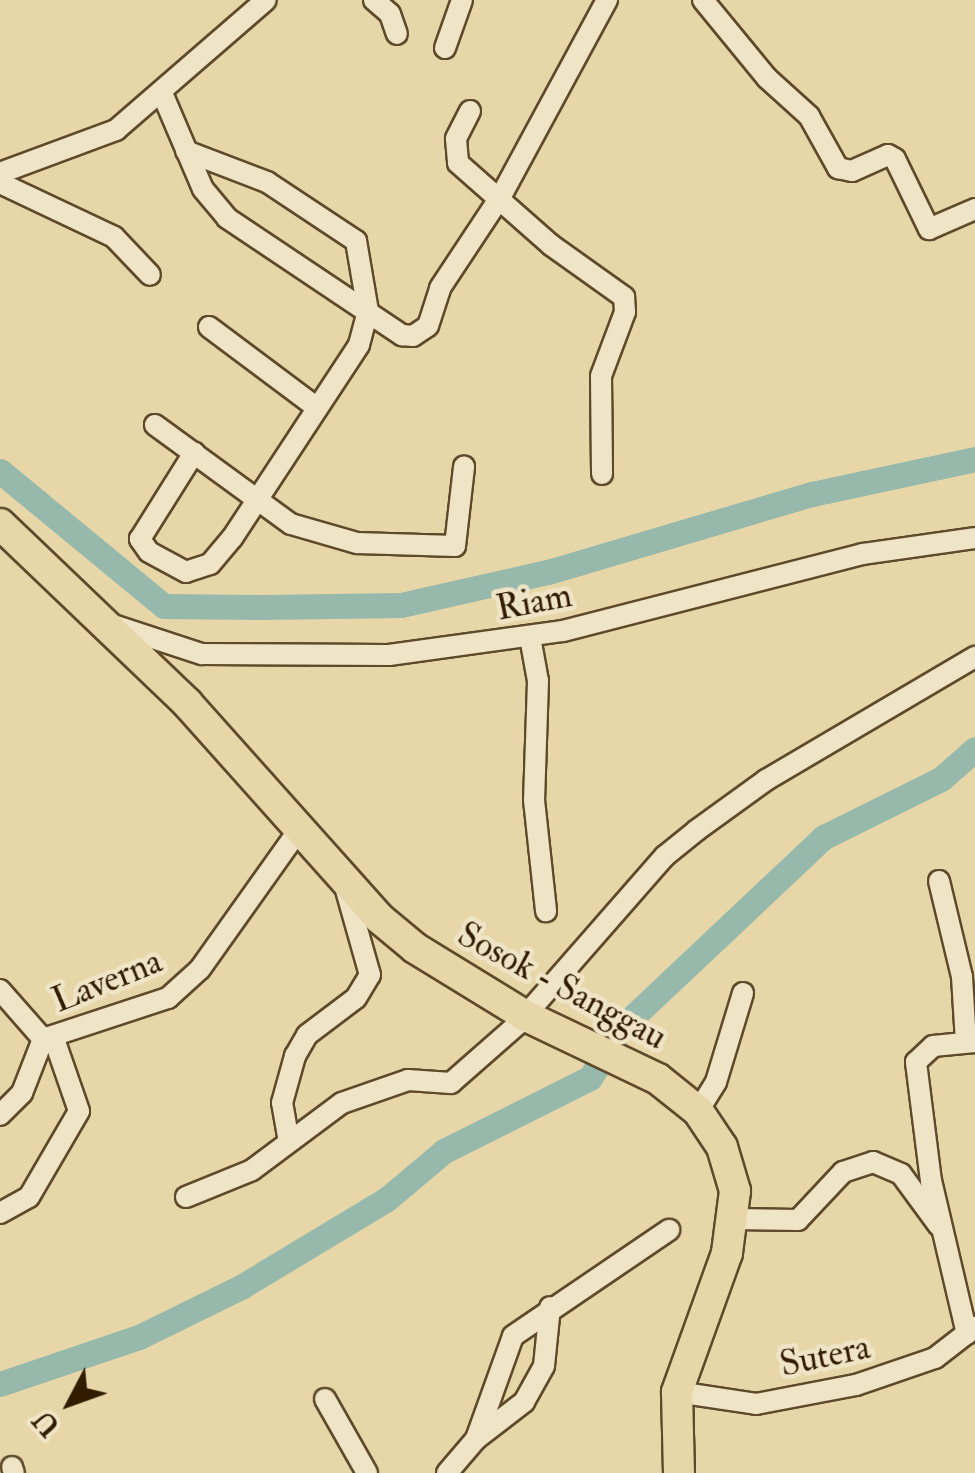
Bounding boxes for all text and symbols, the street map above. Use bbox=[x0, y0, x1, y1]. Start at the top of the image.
street label: Riam bbox=[493, 574, 575, 630]
street label: Sosok - Sanggau bbox=[451, 913, 673, 1059]
street label: Laverna bbox=[46, 940, 168, 1022]
street label: Sutera bbox=[776, 1326, 874, 1386]
north arrow bbox=[20, 1353, 120, 1453]
text: U bbox=[26, 1403, 68, 1443]

